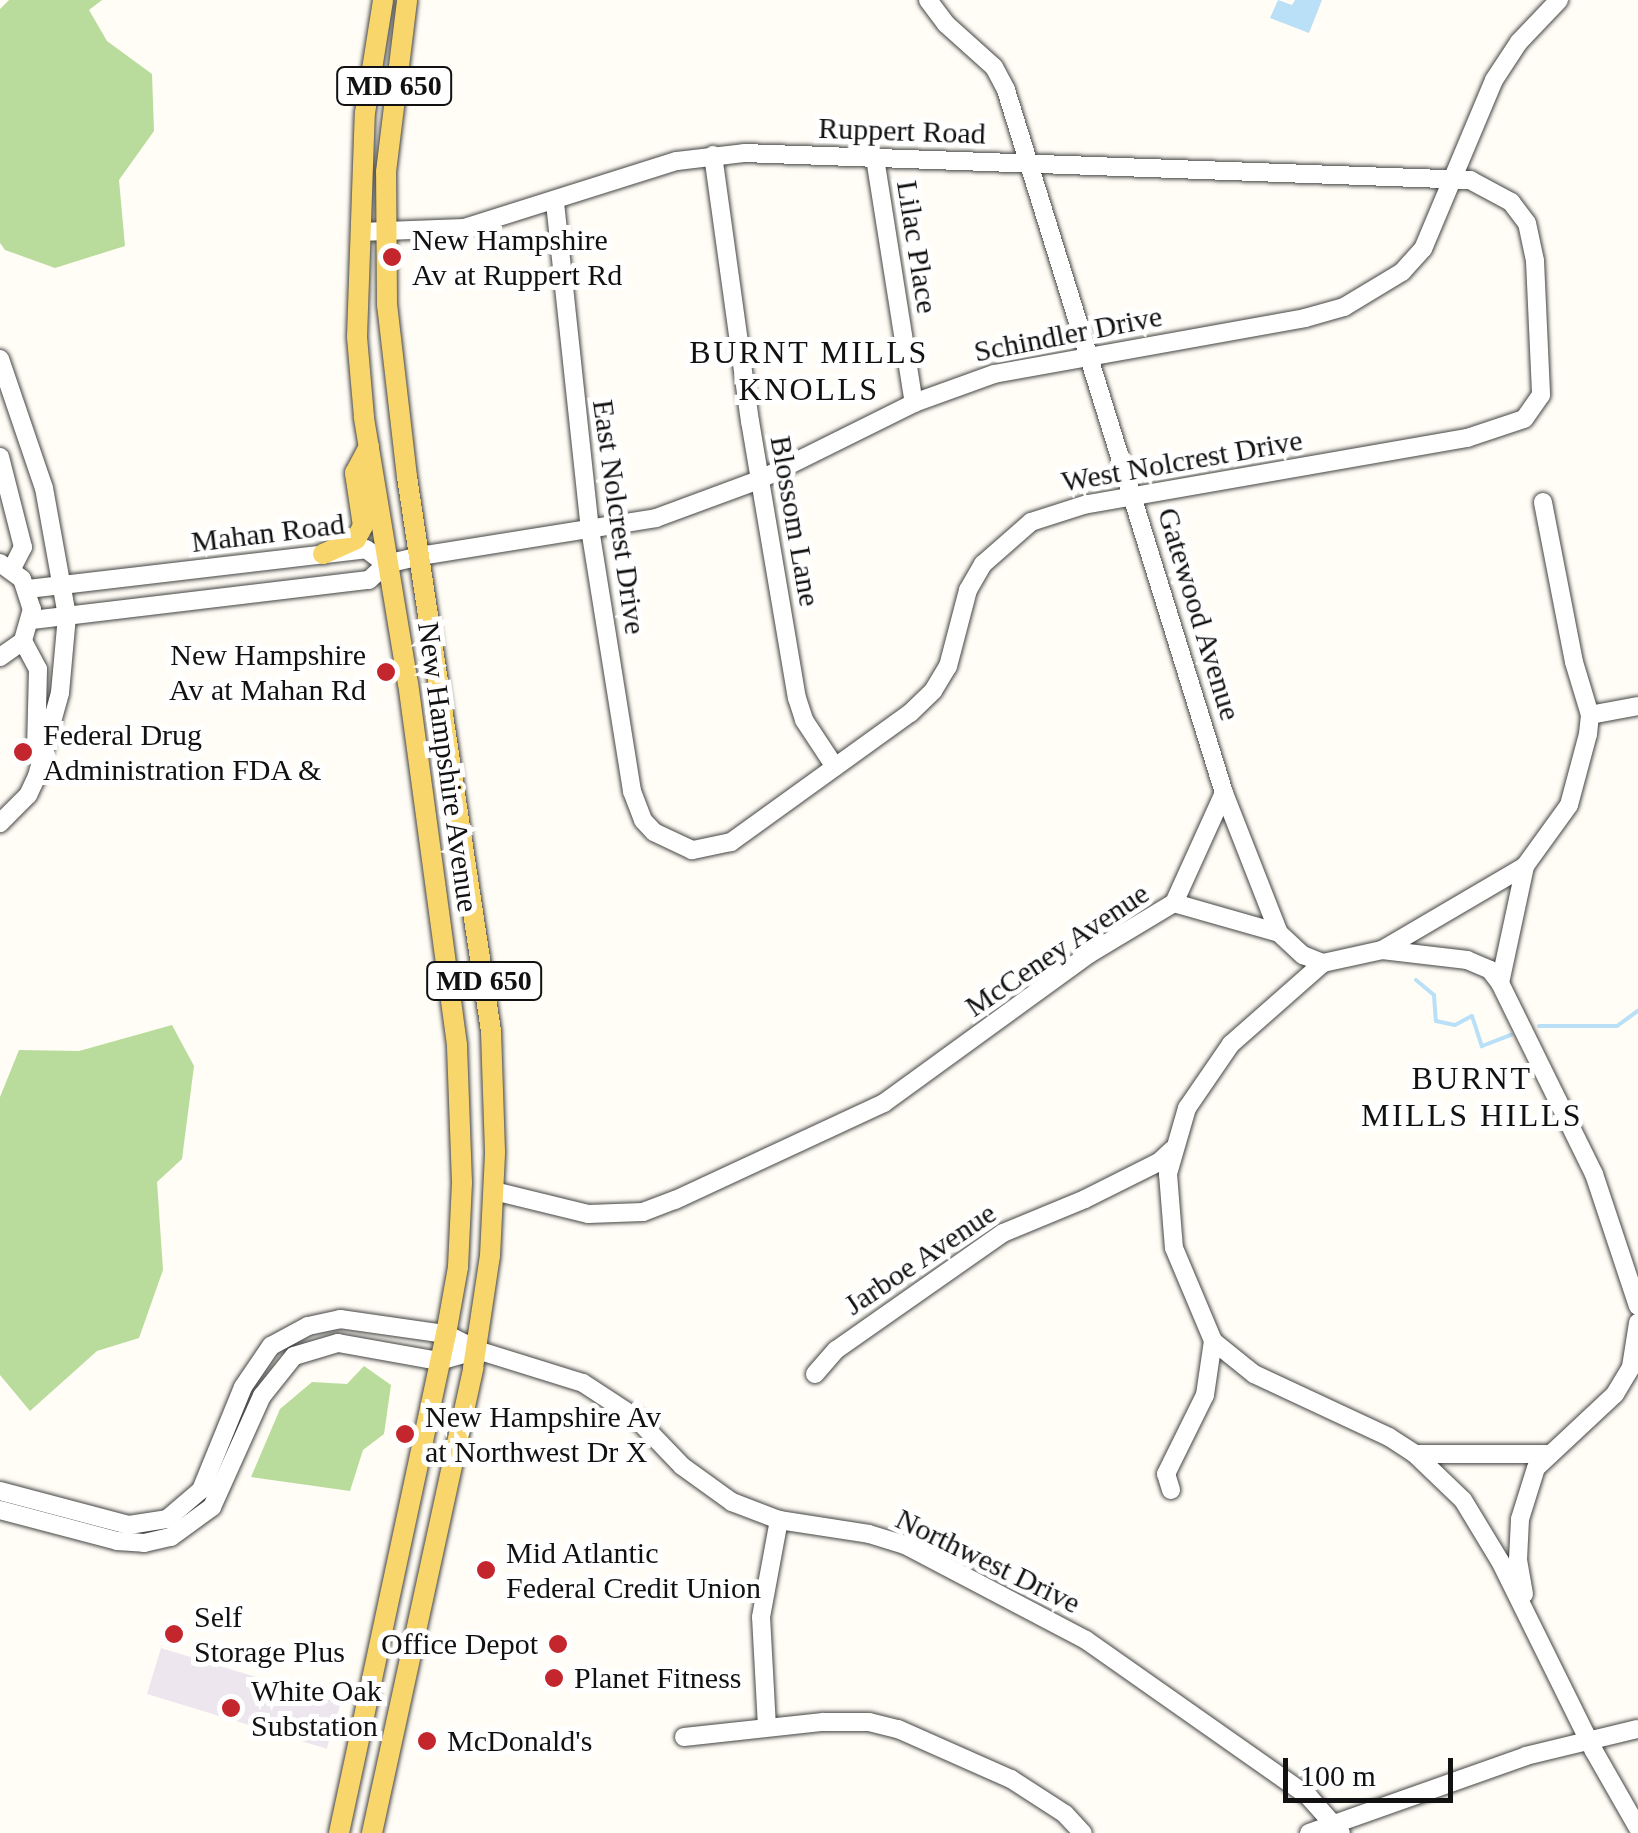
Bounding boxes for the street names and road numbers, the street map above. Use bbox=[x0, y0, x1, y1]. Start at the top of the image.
road number: MD 650 bbox=[334, 63, 454, 109]
street label: Ruppert Road bbox=[818, 110, 986, 152]
street label: Lilac Place bbox=[889, 178, 945, 316]
street label: Schindler Drive bbox=[971, 298, 1165, 370]
street label: East Nolcrest Drive bbox=[585, 397, 653, 637]
street label: West Nolcrest Drive bbox=[1059, 422, 1305, 500]
street label: Blossom Lane bbox=[762, 433, 828, 609]
street label: Gatewood Avenue bbox=[1149, 503, 1249, 725]
street label: Mahan Road bbox=[189, 506, 347, 560]
street label: New Hampshire Avenue bbox=[410, 619, 486, 915]
street label: McCeney Avenue bbox=[958, 875, 1156, 1025]
road number: MD 650 bbox=[424, 958, 544, 1004]
street label: Jarboe Avenue bbox=[837, 1195, 1003, 1323]
street label: Northwest Drive bbox=[890, 1501, 1086, 1621]

